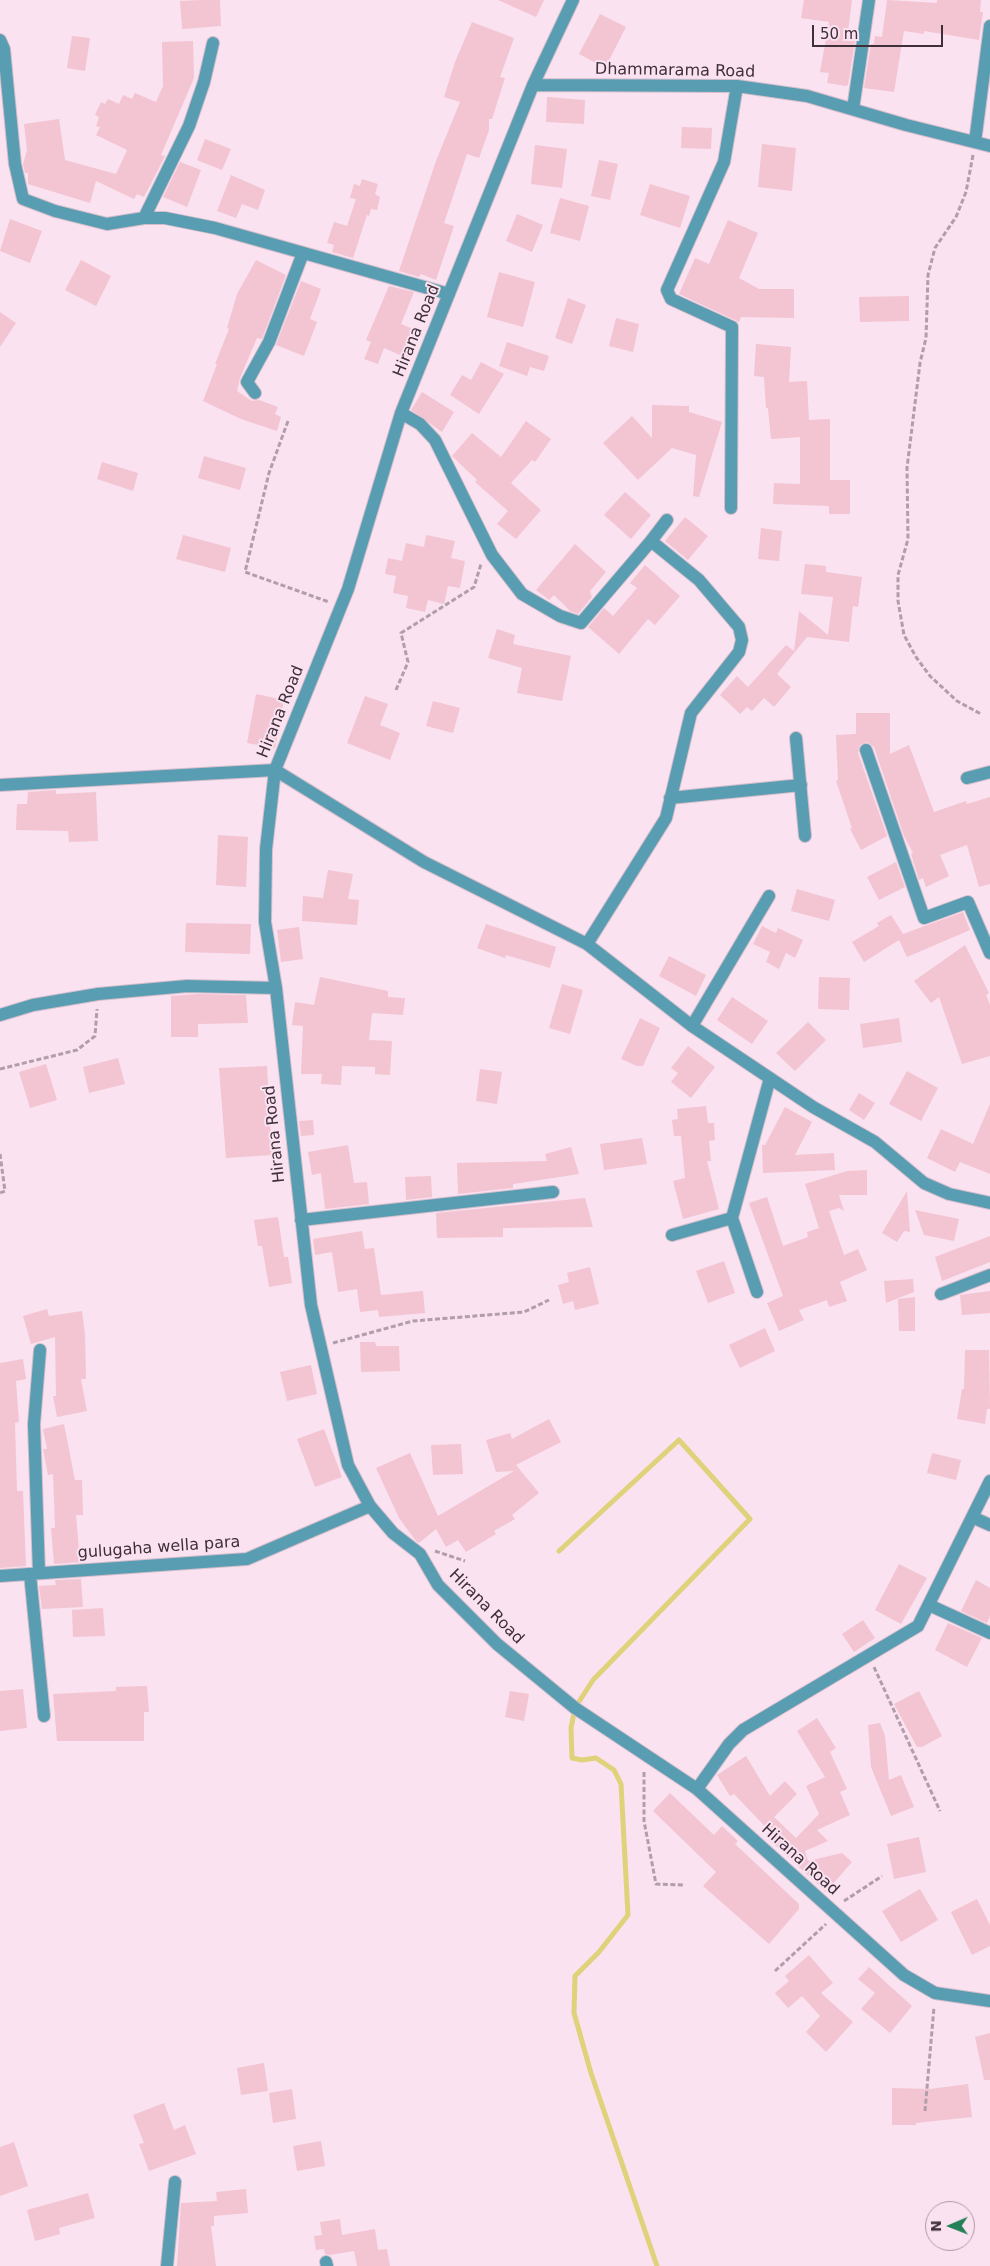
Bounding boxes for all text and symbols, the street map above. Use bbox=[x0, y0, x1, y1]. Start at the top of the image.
scale bar bbox=[815, 15, 946, 47]
text: 50 m bbox=[820, 25, 858, 43]
street label: Dhammarama Road bbox=[595, 60, 755, 82]
street label: Hirana Road bbox=[390, 282, 444, 380]
street label: Hirana Road bbox=[254, 663, 308, 761]
street label: Hirana Road bbox=[260, 1084, 290, 1184]
street label: gulugaha wella para bbox=[77, 1533, 241, 1563]
street label: Hirana Road bbox=[445, 1566, 527, 1648]
street label: Hirana Road bbox=[757, 1820, 843, 1900]
north arrow bbox=[925, 2201, 975, 2251]
text: N bbox=[928, 2220, 944, 2232]

